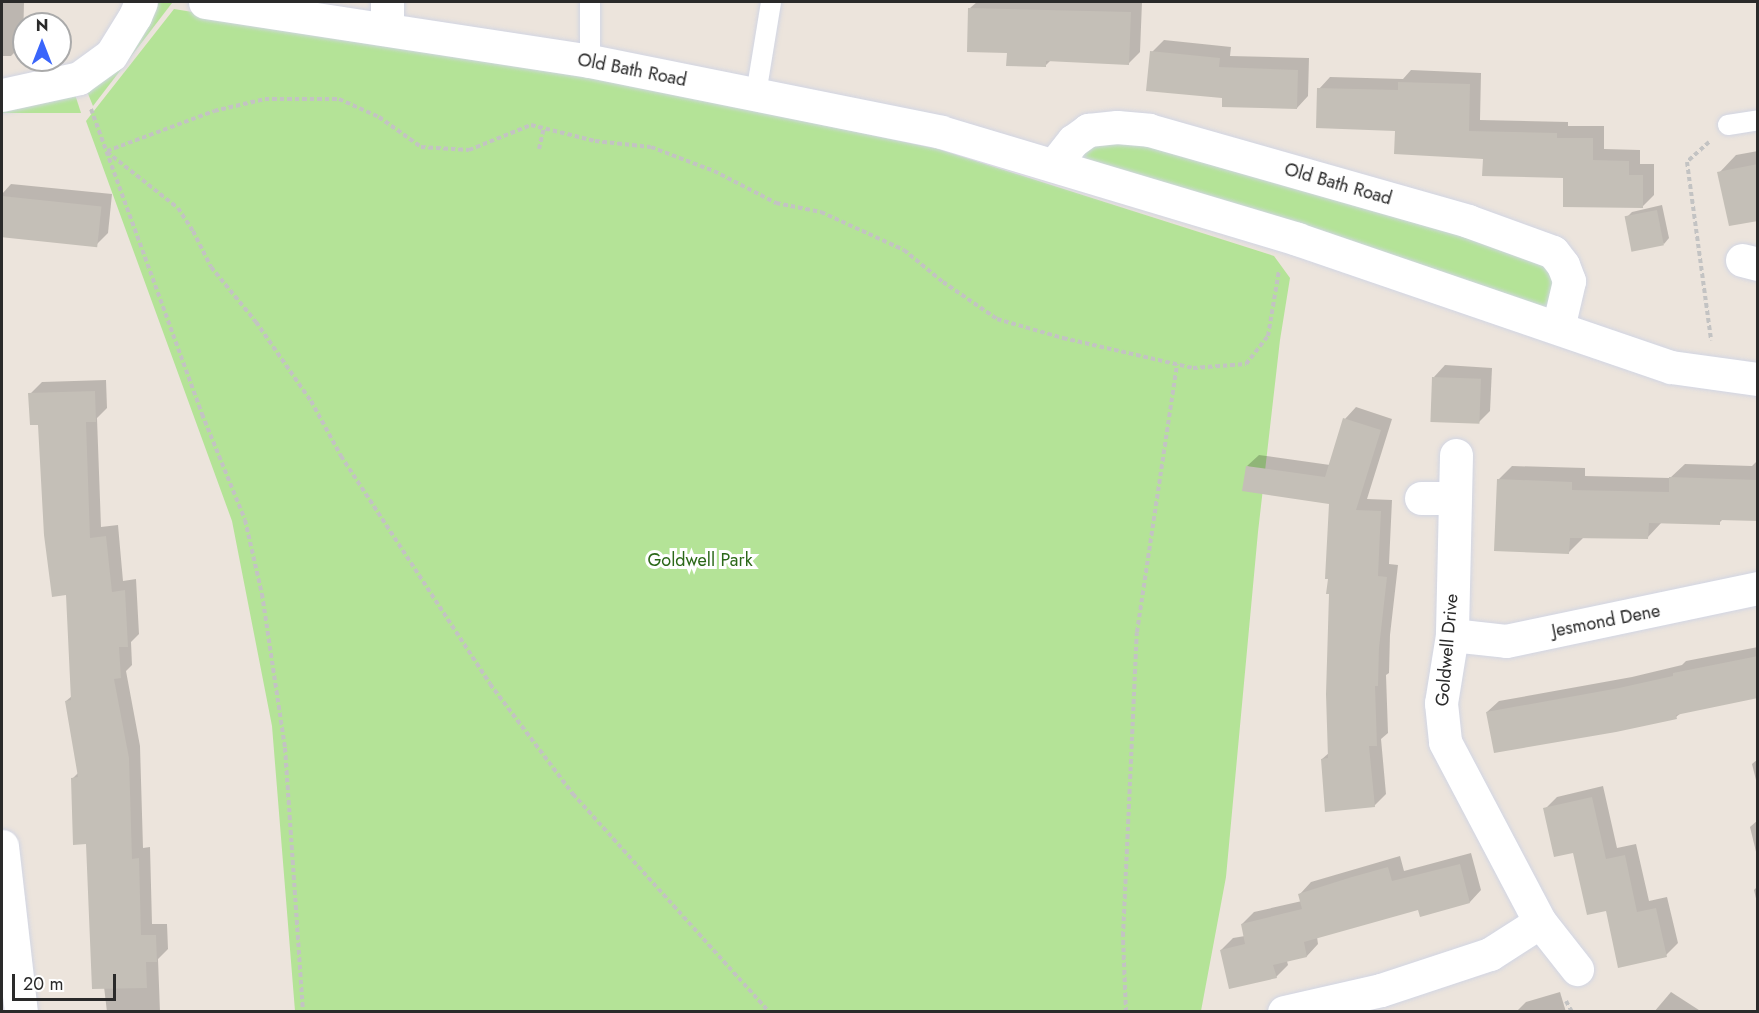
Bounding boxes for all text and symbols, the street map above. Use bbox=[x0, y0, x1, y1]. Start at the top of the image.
north arrow bbox=[12, 12, 72, 72]
text: N bbox=[36, 14, 48, 37]
street label: Old Bath Road bbox=[576, 49, 688, 91]
street label: Old Bath Road bbox=[1282, 158, 1394, 210]
park label: Goldwell Park bbox=[647, 549, 753, 571]
street label: Goldwell Drive bbox=[1431, 593, 1463, 707]
street label: Jesmond Dene bbox=[1550, 600, 1662, 642]
scale bar bbox=[15, 962, 118, 1000]
text: 20 m bbox=[23, 971, 63, 997]

